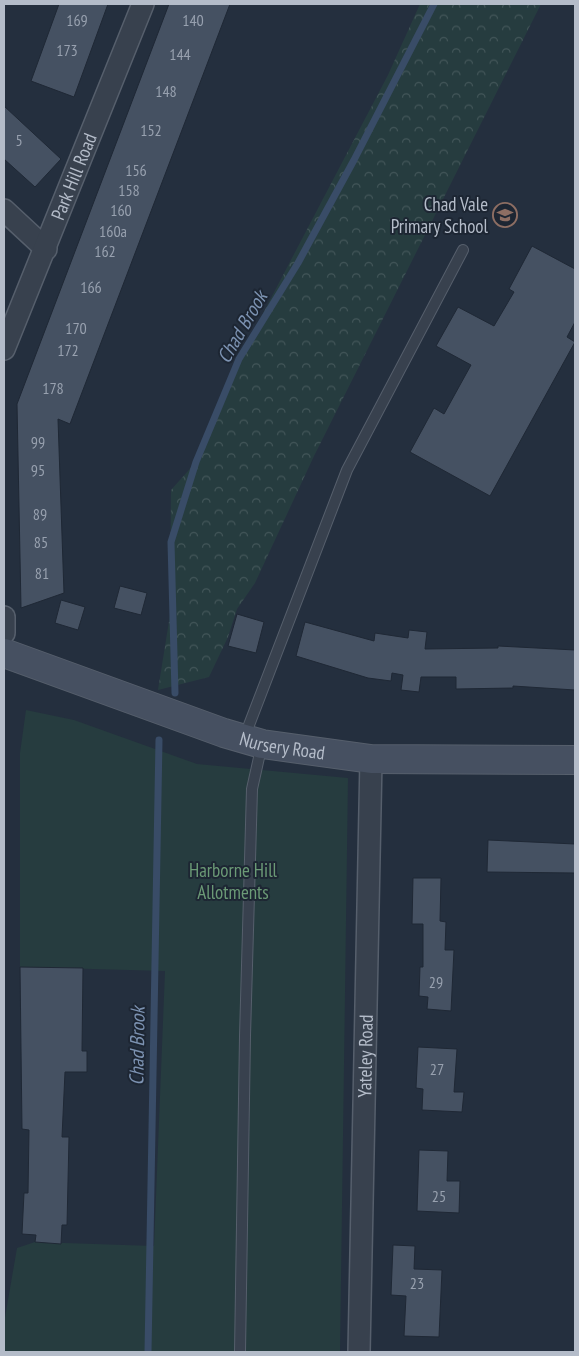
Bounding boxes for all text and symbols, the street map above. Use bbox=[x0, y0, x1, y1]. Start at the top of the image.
house number: 169 bbox=[66, 10, 88, 30]
house number: 140 bbox=[182, 10, 204, 30]
house number: 173 bbox=[56, 40, 78, 60]
house number: 144 bbox=[169, 44, 191, 64]
house number: 148 bbox=[155, 81, 177, 101]
house number: 152 bbox=[140, 120, 162, 140]
house number: 5 bbox=[15, 130, 23, 150]
street label: Park Hill Road bbox=[45, 130, 102, 223]
house number: 156 bbox=[125, 160, 147, 180]
house number: 158 bbox=[118, 180, 140, 200]
place label: Chad Vale Primary School bbox=[391, 192, 489, 238]
house number: 160 bbox=[110, 200, 132, 220]
school or university icon: Chad Vale Primary School bbox=[492, 202, 518, 228]
house number: 160a bbox=[99, 221, 127, 241]
house number: 162 bbox=[94, 241, 116, 261]
house number: 166 bbox=[80, 277, 102, 297]
water label: Chad Brook bbox=[211, 284, 274, 368]
house number: 170 bbox=[65, 318, 87, 338]
house number: 172 bbox=[57, 340, 79, 360]
house number: 178 bbox=[42, 378, 64, 398]
house number: 99 bbox=[31, 432, 45, 452]
house number: 95 bbox=[31, 460, 45, 480]
house number: 89 bbox=[33, 504, 47, 524]
house number: 85 bbox=[34, 532, 48, 552]
house number: 81 bbox=[35, 563, 49, 583]
street label: Nursery Road bbox=[237, 726, 327, 765]
park label: Harborne Hill Allotments bbox=[189, 858, 278, 904]
house number: 29 bbox=[429, 972, 443, 992]
water label: Chad Brook bbox=[123, 1004, 151, 1086]
street label: Yateley Road bbox=[352, 1014, 378, 1098]
house number: 27 bbox=[430, 1059, 444, 1079]
house number: 25 bbox=[432, 1186, 446, 1206]
house number: 23 bbox=[410, 1273, 424, 1293]

